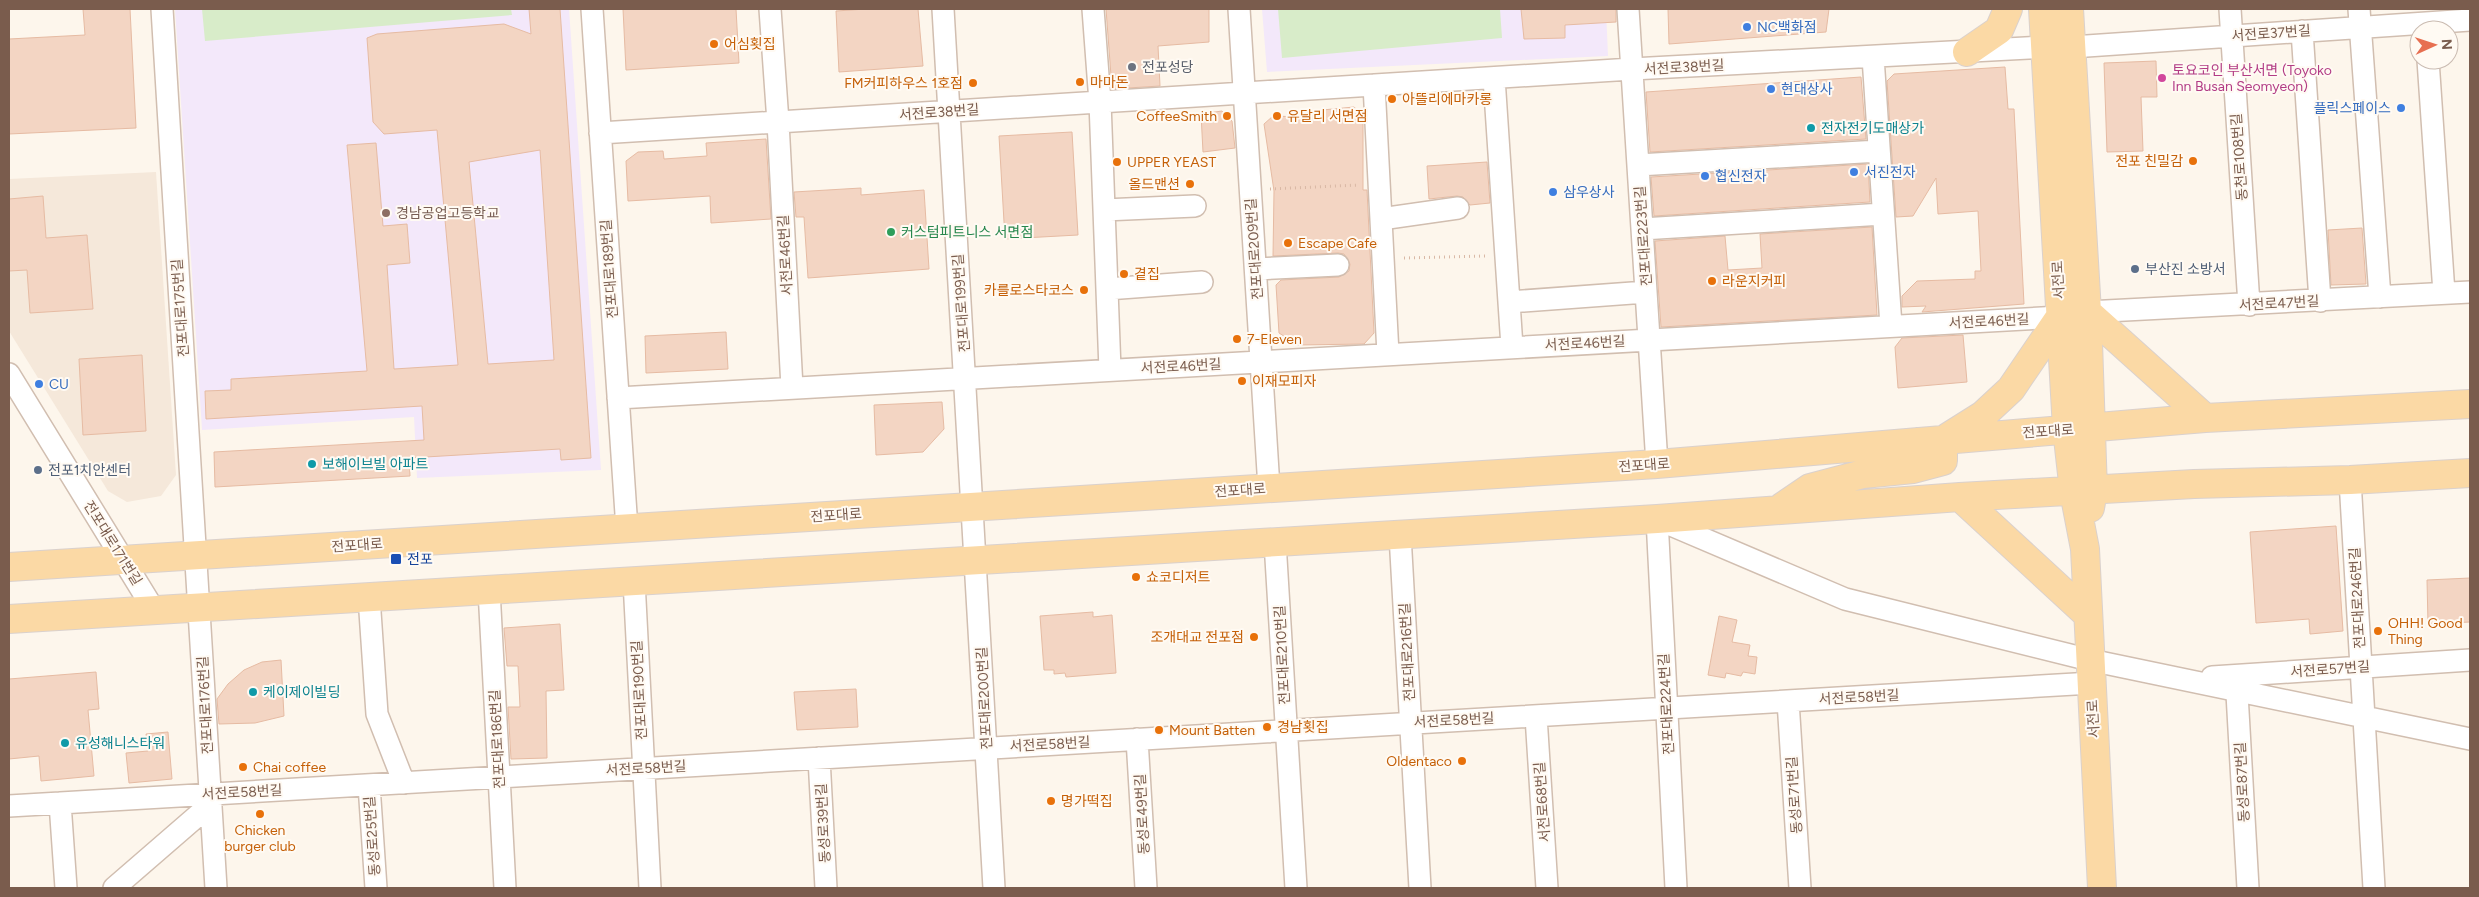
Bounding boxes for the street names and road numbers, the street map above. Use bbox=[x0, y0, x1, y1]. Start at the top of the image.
street label: 서전로37번길 bbox=[2231, 22, 2311, 45]
street label: 서전로38번길 bbox=[1643, 57, 1725, 78]
street label: 서전로38번길 bbox=[898, 101, 980, 124]
street label: 동천로108번길 bbox=[2228, 113, 2251, 201]
street label: 전포대로223번길 bbox=[1632, 185, 1655, 287]
street label: 전포대로209번길 bbox=[1242, 197, 1267, 300]
street label: 서전로46번길 bbox=[775, 214, 796, 296]
street label: 전포대로189번길 bbox=[598, 219, 621, 319]
street label: 전포대로199번길 bbox=[950, 253, 973, 353]
street label: 전포대로175번길 bbox=[169, 258, 192, 358]
street label: 서전로 bbox=[2049, 260, 2068, 300]
street label: 서전로47번길 bbox=[2238, 293, 2320, 314]
street label: 서전로46번길 bbox=[1948, 311, 2030, 332]
street label: 서전로46번길 bbox=[1544, 333, 1626, 354]
street label: 서전로46번길 bbox=[1140, 356, 1222, 377]
street label: 전포대로 bbox=[2022, 421, 2074, 442]
street label: 전포대로 bbox=[1618, 455, 1670, 476]
street label: 전포대로 bbox=[1214, 480, 1266, 501]
street label: 전포대로171번길 bbox=[80, 498, 145, 589]
street label: 전포대로 bbox=[810, 505, 862, 526]
street label: 전포대로 bbox=[331, 535, 383, 556]
street label: 전포대로246번길 bbox=[2346, 547, 2369, 649]
street label: 전포대로216번길 bbox=[1396, 602, 1419, 702]
street label: 전포대로210번길 bbox=[1271, 605, 1294, 705]
street label: 전포대로190번길 bbox=[628, 640, 651, 740]
street label: 전포대로200번길 bbox=[973, 646, 996, 750]
street label: 전포대로224번길 bbox=[1655, 653, 1678, 755]
street label: 전포대로176번길 bbox=[194, 655, 217, 755]
street label: 서전로57번길 bbox=[2290, 658, 2371, 681]
street label: 서전로58번길 bbox=[1818, 687, 1900, 708]
street label: 전포대로186번길 bbox=[486, 689, 509, 789]
street label: 서전로 bbox=[2084, 699, 2103, 739]
street label: 서전로58번길 bbox=[1413, 710, 1495, 731]
street label: 서전로58번길 bbox=[1009, 734, 1091, 755]
street label: 동성로87번길 bbox=[2232, 741, 2253, 823]
street label: 동성로71번길 bbox=[1783, 756, 1806, 834]
street label: 서전로58번길 bbox=[605, 758, 687, 779]
street label: 서전로68번길 bbox=[1531, 761, 1554, 843]
street label: 동성로49번길 bbox=[1132, 773, 1153, 855]
street label: 서전로58번길 bbox=[201, 782, 283, 803]
street label: 동성로39번길 bbox=[813, 783, 834, 863]
street label: 동성로25번길 bbox=[361, 795, 384, 877]

